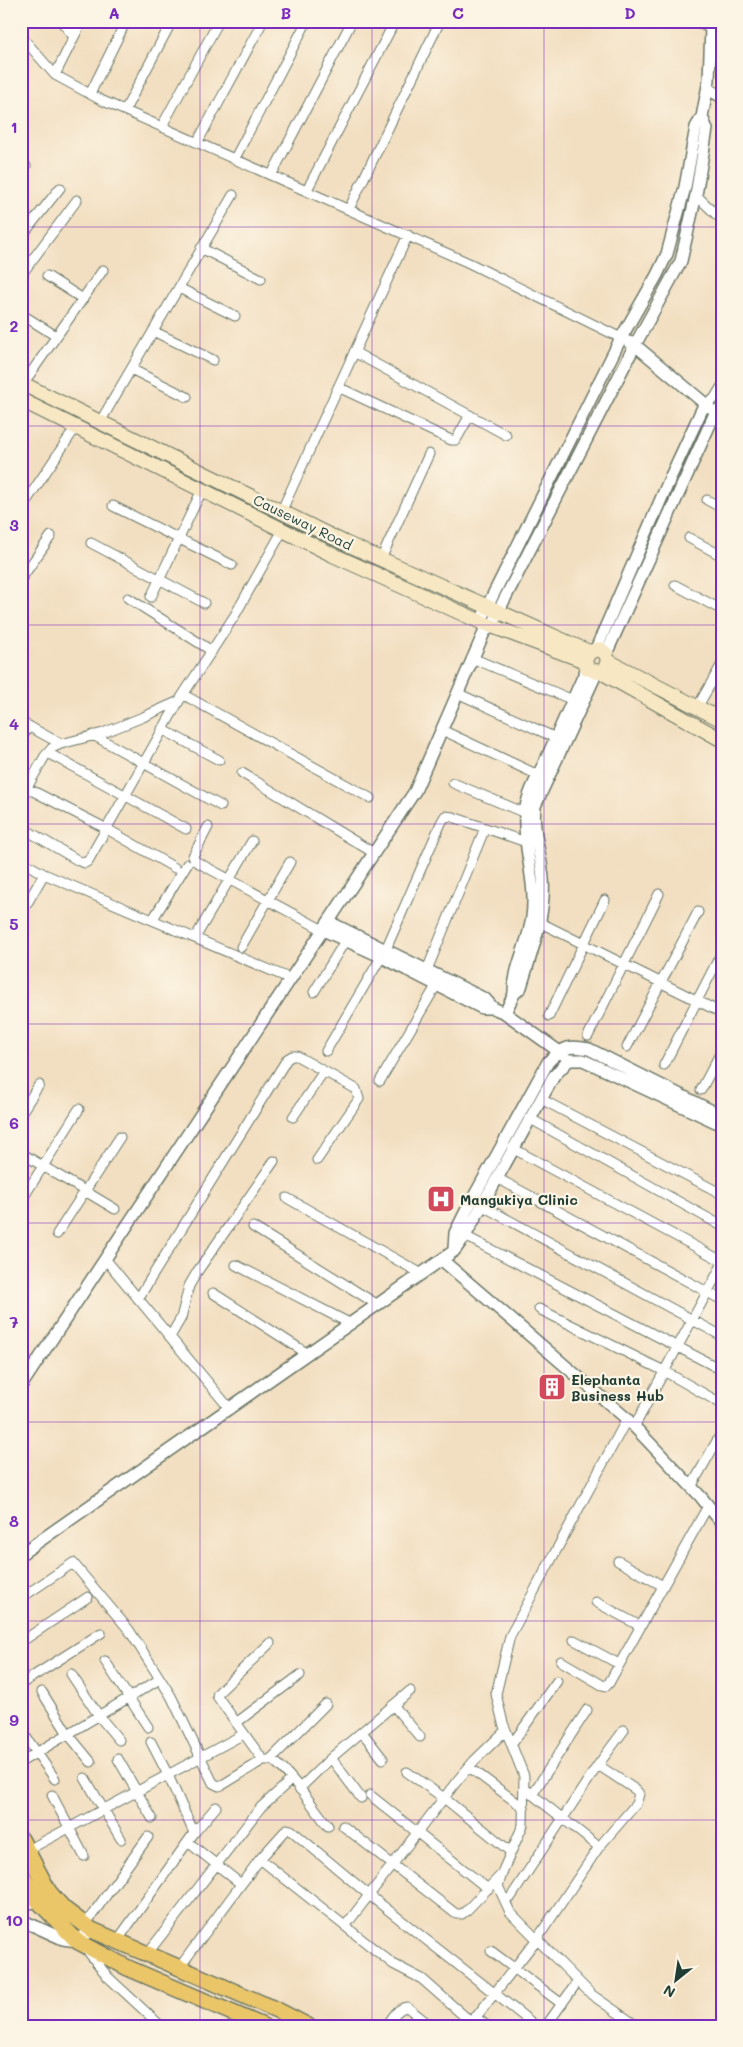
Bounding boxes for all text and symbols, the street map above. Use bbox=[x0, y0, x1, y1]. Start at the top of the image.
text: A bbox=[108, 2, 120, 23]
text: B bbox=[281, 2, 291, 23]
text: C bbox=[452, 2, 464, 23]
text: D bbox=[624, 2, 636, 23]
text: 1 bbox=[10, 116, 18, 137]
text: 2 bbox=[10, 315, 19, 336]
street label: Causeway Road bbox=[250, 490, 356, 554]
text: 3 bbox=[9, 514, 19, 535]
text: 4 bbox=[9, 713, 19, 734]
text: 5 bbox=[9, 913, 19, 934]
text: 6 bbox=[9, 1112, 19, 1133]
hospital icon: Mangukiya Clinic bbox=[426, 1184, 456, 1214]
place label: Mangukiya Clinic bbox=[460, 1190, 578, 1209]
text: 7 bbox=[10, 1311, 19, 1332]
place label: Elephanta Business Hub bbox=[571, 1370, 664, 1405]
building icon: Elephanta Business Hub bbox=[537, 1372, 567, 1402]
text: 8 bbox=[9, 1510, 19, 1531]
text: 9 bbox=[9, 1709, 19, 1730]
text: 10 bbox=[5, 1909, 23, 1930]
north arrow bbox=[650, 1954, 700, 2004]
text: N bbox=[660, 1981, 679, 2003]

